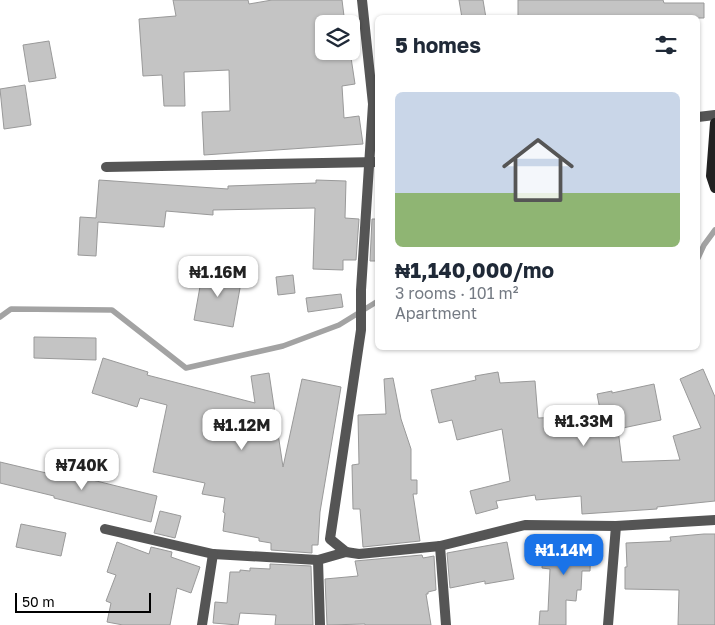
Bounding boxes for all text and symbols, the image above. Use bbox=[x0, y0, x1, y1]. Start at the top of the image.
map controls bbox=[315, 15, 360, 60]
button: layers bbox=[315, 15, 360, 60]
icon: filters bbox=[652, 31, 680, 59]
text: 5 homes bbox=[395, 32, 481, 58]
icon: home bbox=[493, 125, 583, 215]
pin: ₦1.16M bbox=[177, 256, 259, 298]
text: ₦1,140,000/mo bbox=[395, 257, 554, 283]
text: ₦1.16M bbox=[189, 262, 247, 282]
text: 3 rooms · 101 m² bbox=[395, 283, 518, 303]
text: Apartment bbox=[395, 303, 477, 323]
pin: ₦1.33M bbox=[543, 404, 625, 447]
pin: ₦1.12M bbox=[201, 408, 283, 451]
text: ₦1.33M bbox=[555, 411, 613, 431]
text: ₦1.12M bbox=[213, 415, 271, 435]
pin: ₦740K bbox=[47, 448, 117, 491]
text: ₦740K bbox=[56, 455, 108, 475]
pin: ₦1.14M bbox=[523, 534, 605, 576]
text: ₦1.14M bbox=[535, 540, 593, 560]
scale bar bbox=[15, 590, 151, 613]
text: 50 m bbox=[22, 593, 55, 610]

